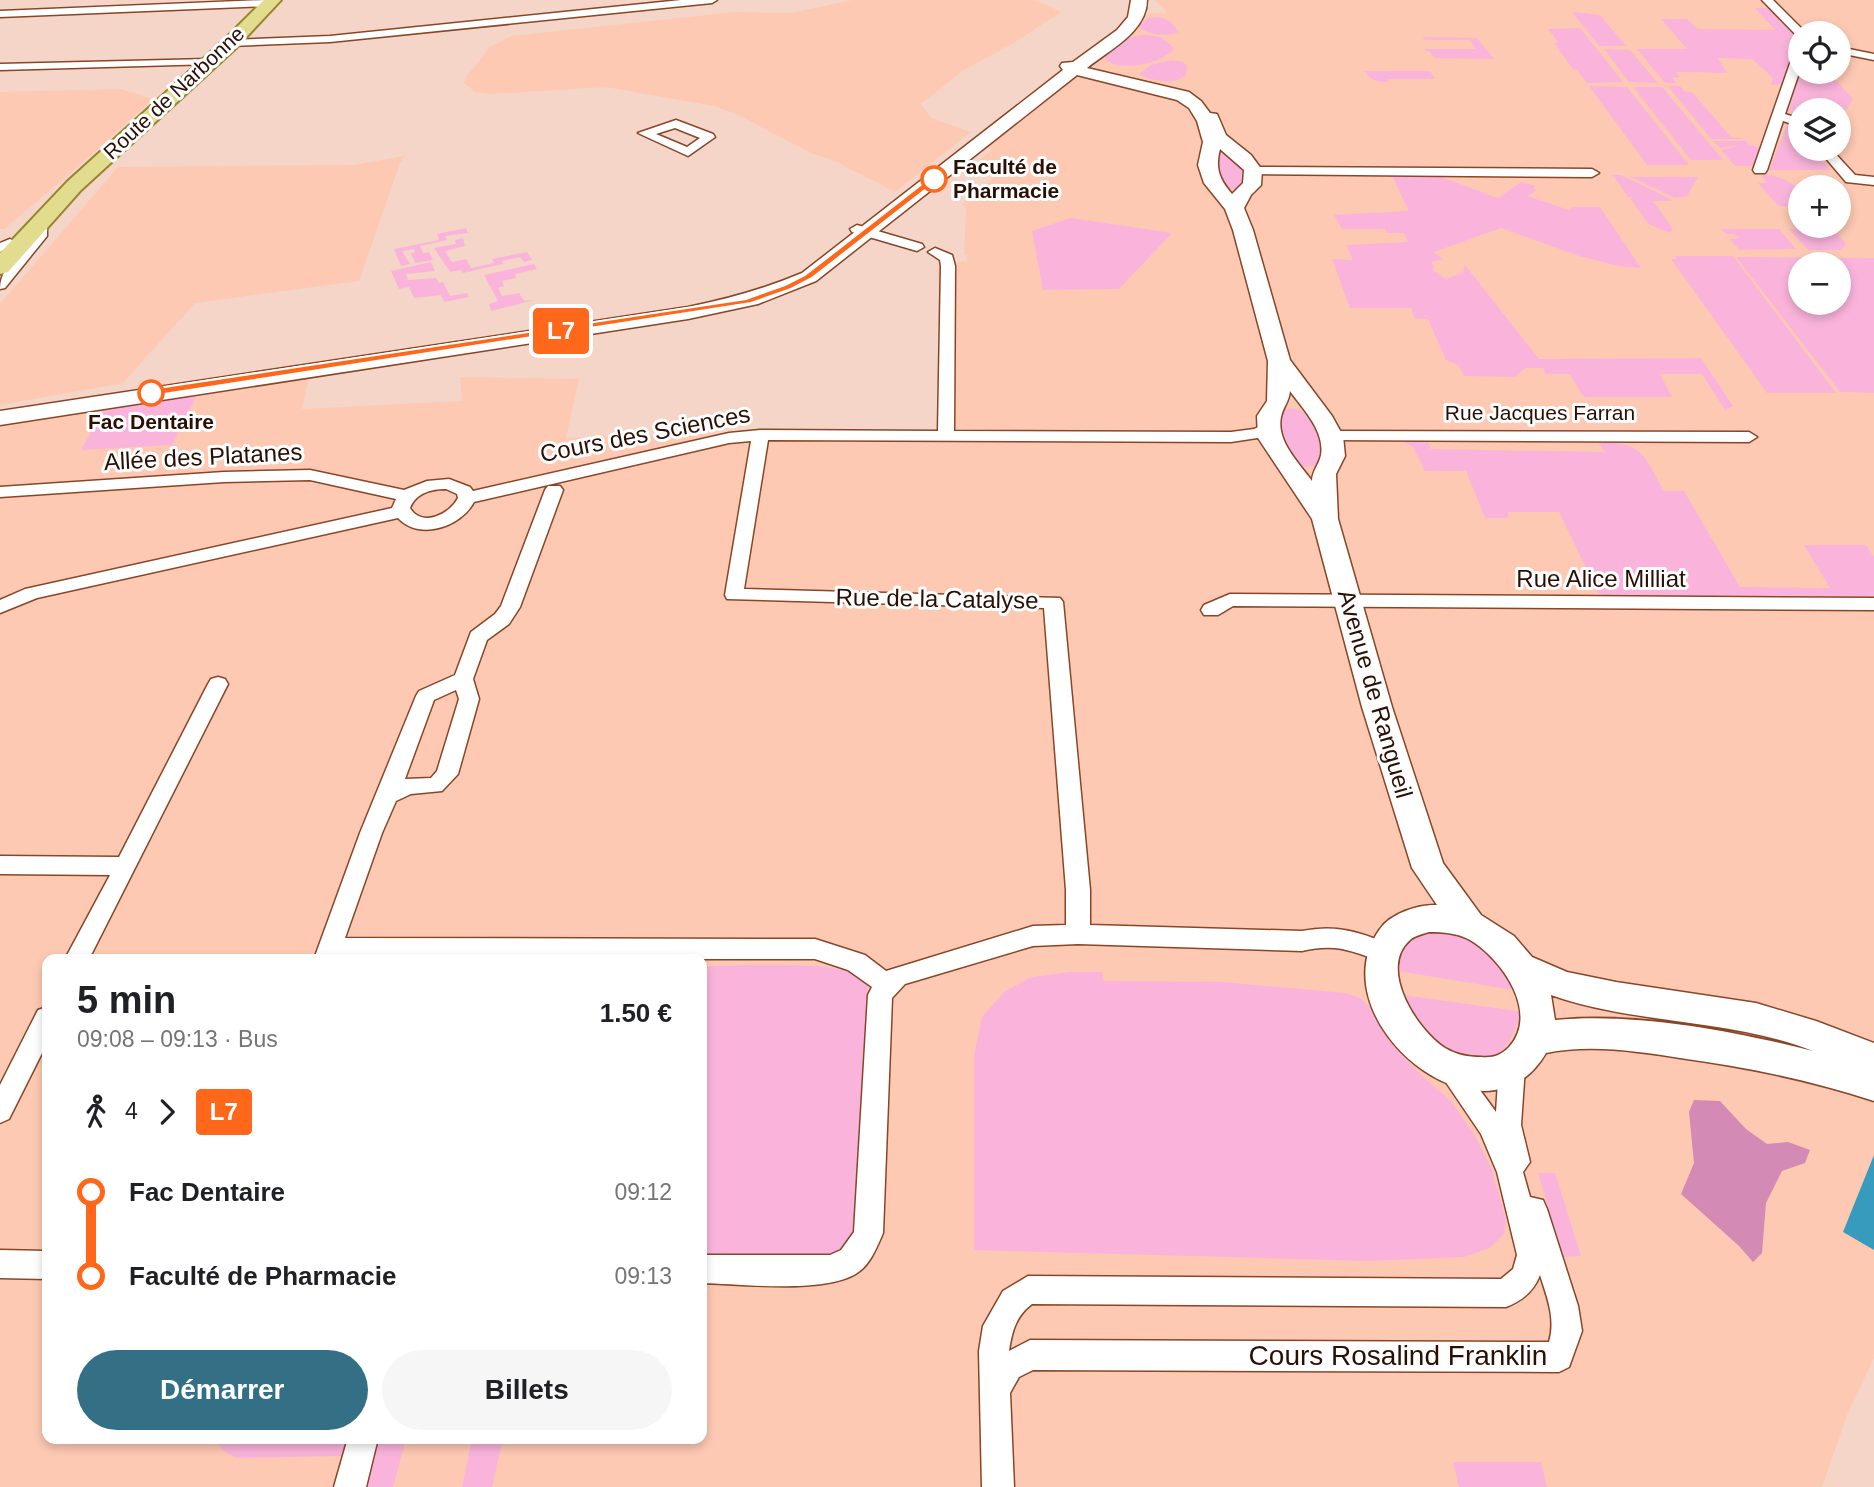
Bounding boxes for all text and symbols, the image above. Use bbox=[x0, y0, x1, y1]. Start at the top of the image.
map controls bbox=[1788, 21, 1851, 315]
button: locate bbox=[1788, 21, 1851, 84]
street label: Route de Narbonne bbox=[99, 22, 249, 164]
button: layers bbox=[1788, 98, 1851, 161]
place label: Faculté de Pharmacie bbox=[953, 155, 1059, 202]
marker: Faculté de Pharmacie bbox=[921, 166, 947, 192]
button: + bbox=[1788, 175, 1851, 238]
button: − bbox=[1788, 252, 1851, 315]
line badge: L7 bbox=[530, 308, 592, 354]
text: L7 bbox=[547, 317, 575, 344]
marker: Fac Dentaire bbox=[138, 380, 164, 406]
street label: Cours des Sciences bbox=[538, 400, 752, 467]
street label: Rue Jacques Farran bbox=[1445, 401, 1635, 424]
place label: Fac Dentaire bbox=[88, 410, 214, 433]
street label: Allée des Platanes bbox=[103, 438, 303, 475]
street label: Rue Alice Milliat bbox=[1516, 565, 1686, 592]
street label: Rue de la Catalyse bbox=[835, 583, 1039, 614]
street label: Avenue de Rangueil bbox=[1333, 586, 1418, 801]
text: 5 min bbox=[77, 979, 176, 1021]
text: 1.50 € bbox=[600, 998, 672, 1028]
text: 09:08 – 09:13 · Bus bbox=[77, 1026, 278, 1052]
icon: walk bbox=[77, 1093, 115, 1131]
icon: forward bbox=[148, 1093, 186, 1131]
text: 4 bbox=[125, 1098, 138, 1124]
text: L7 bbox=[210, 1098, 238, 1125]
text: Fac Dentaire bbox=[129, 1177, 285, 1207]
text: 09:12 bbox=[614, 1179, 672, 1205]
text: Faculté de Pharmacie bbox=[129, 1261, 396, 1291]
text: 09:13 bbox=[614, 1263, 672, 1289]
street label: Cours Rosalind Franklin bbox=[1249, 1340, 1547, 1371]
button: Démarrer bbox=[77, 1350, 368, 1430]
button: Billets bbox=[382, 1350, 672, 1430]

